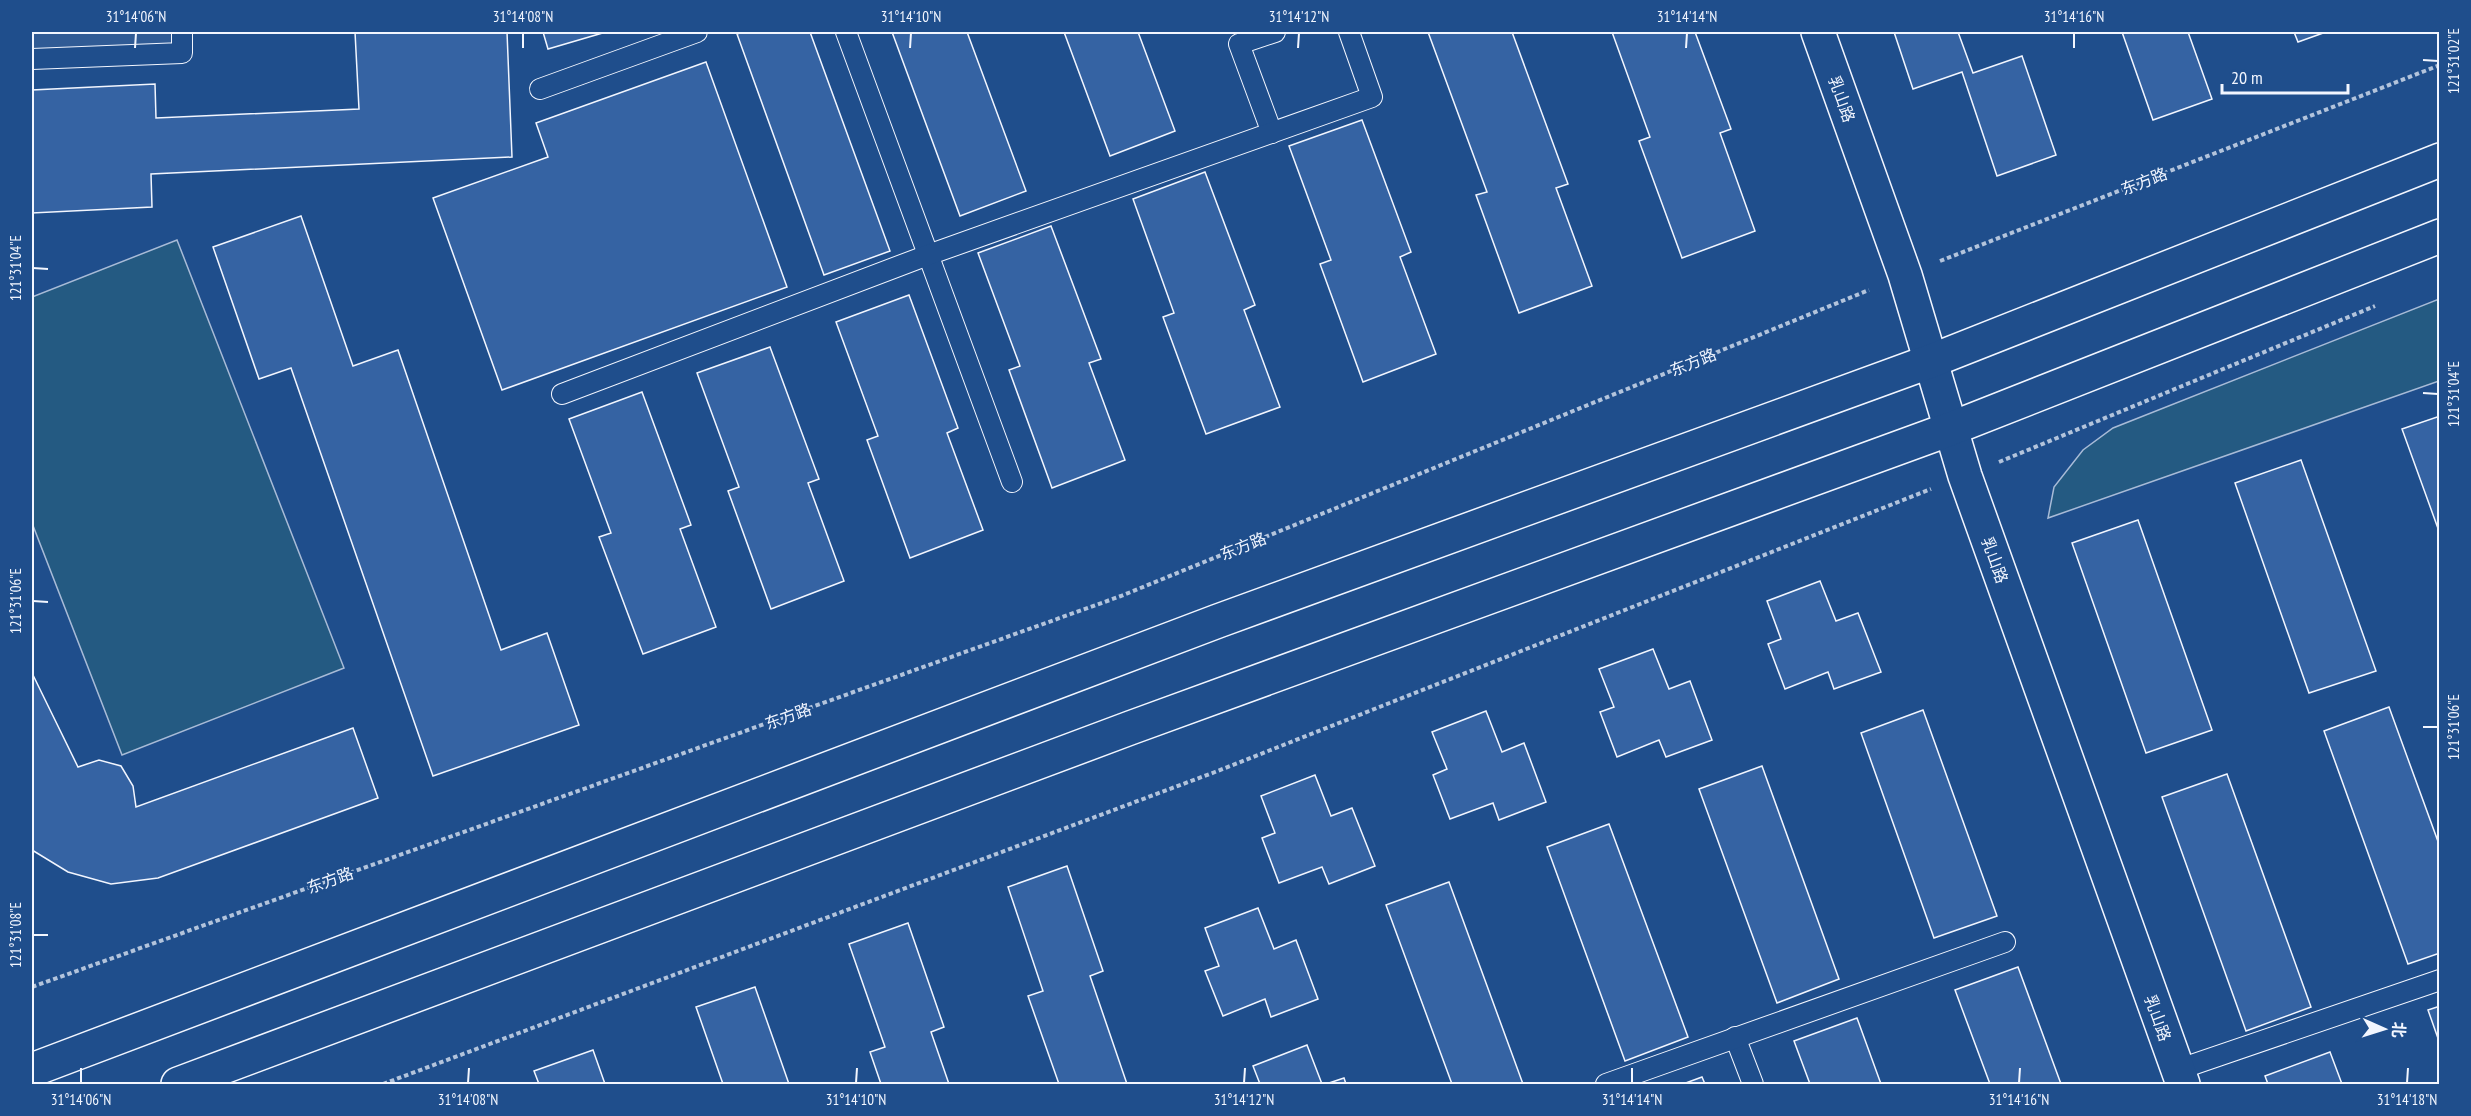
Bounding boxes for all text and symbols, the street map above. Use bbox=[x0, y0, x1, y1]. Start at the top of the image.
text: 31°14'06"N bbox=[106, 7, 166, 26]
text: 31°14'08"N bbox=[493, 7, 553, 26]
text: 31°14'10"N bbox=[881, 7, 941, 26]
text: 31°14'12"N bbox=[1269, 7, 1329, 26]
text: 31°14'14"N bbox=[1657, 7, 1717, 26]
text: 31°14'16"N bbox=[2044, 7, 2104, 26]
text: 121°31'02"E bbox=[2444, 28, 2463, 94]
scale bar bbox=[2222, 57, 2348, 95]
text: 20 m bbox=[2231, 66, 2263, 89]
street label: 乳山路 bbox=[1824, 73, 1860, 125]
street label: 东方路 bbox=[2118, 163, 2170, 199]
text: 121°31'04"E bbox=[6, 235, 25, 301]
street label: 东方路 bbox=[1667, 344, 1719, 380]
text: 121°31'04"E bbox=[2444, 361, 2463, 427]
street label: 东方路 bbox=[1217, 528, 1269, 564]
street label: 乳山路 bbox=[1977, 534, 2013, 586]
text: 121°31'06"E bbox=[6, 568, 25, 634]
text: 121°31'06"E bbox=[2444, 694, 2463, 760]
street label: 东方路 bbox=[762, 698, 814, 734]
street label: 东方路 bbox=[304, 862, 356, 898]
text: 121°31'08"E bbox=[6, 902, 25, 968]
street label: 乳山路 bbox=[2140, 992, 2176, 1044]
north arrow bbox=[2354, 999, 2414, 1059]
text: 北 bbox=[2389, 1021, 2409, 1038]
text: 31°14'06"N bbox=[51, 1090, 111, 1109]
text: 31°14'08"N bbox=[438, 1090, 498, 1109]
text: 31°14'10"N bbox=[826, 1090, 886, 1109]
text: 31°14'12"N bbox=[1214, 1090, 1274, 1109]
text: 31°14'14"N bbox=[1602, 1090, 1662, 1109]
text: 31°14'16"N bbox=[1989, 1090, 2049, 1109]
text: 31°14'18"N bbox=[2377, 1090, 2437, 1109]

